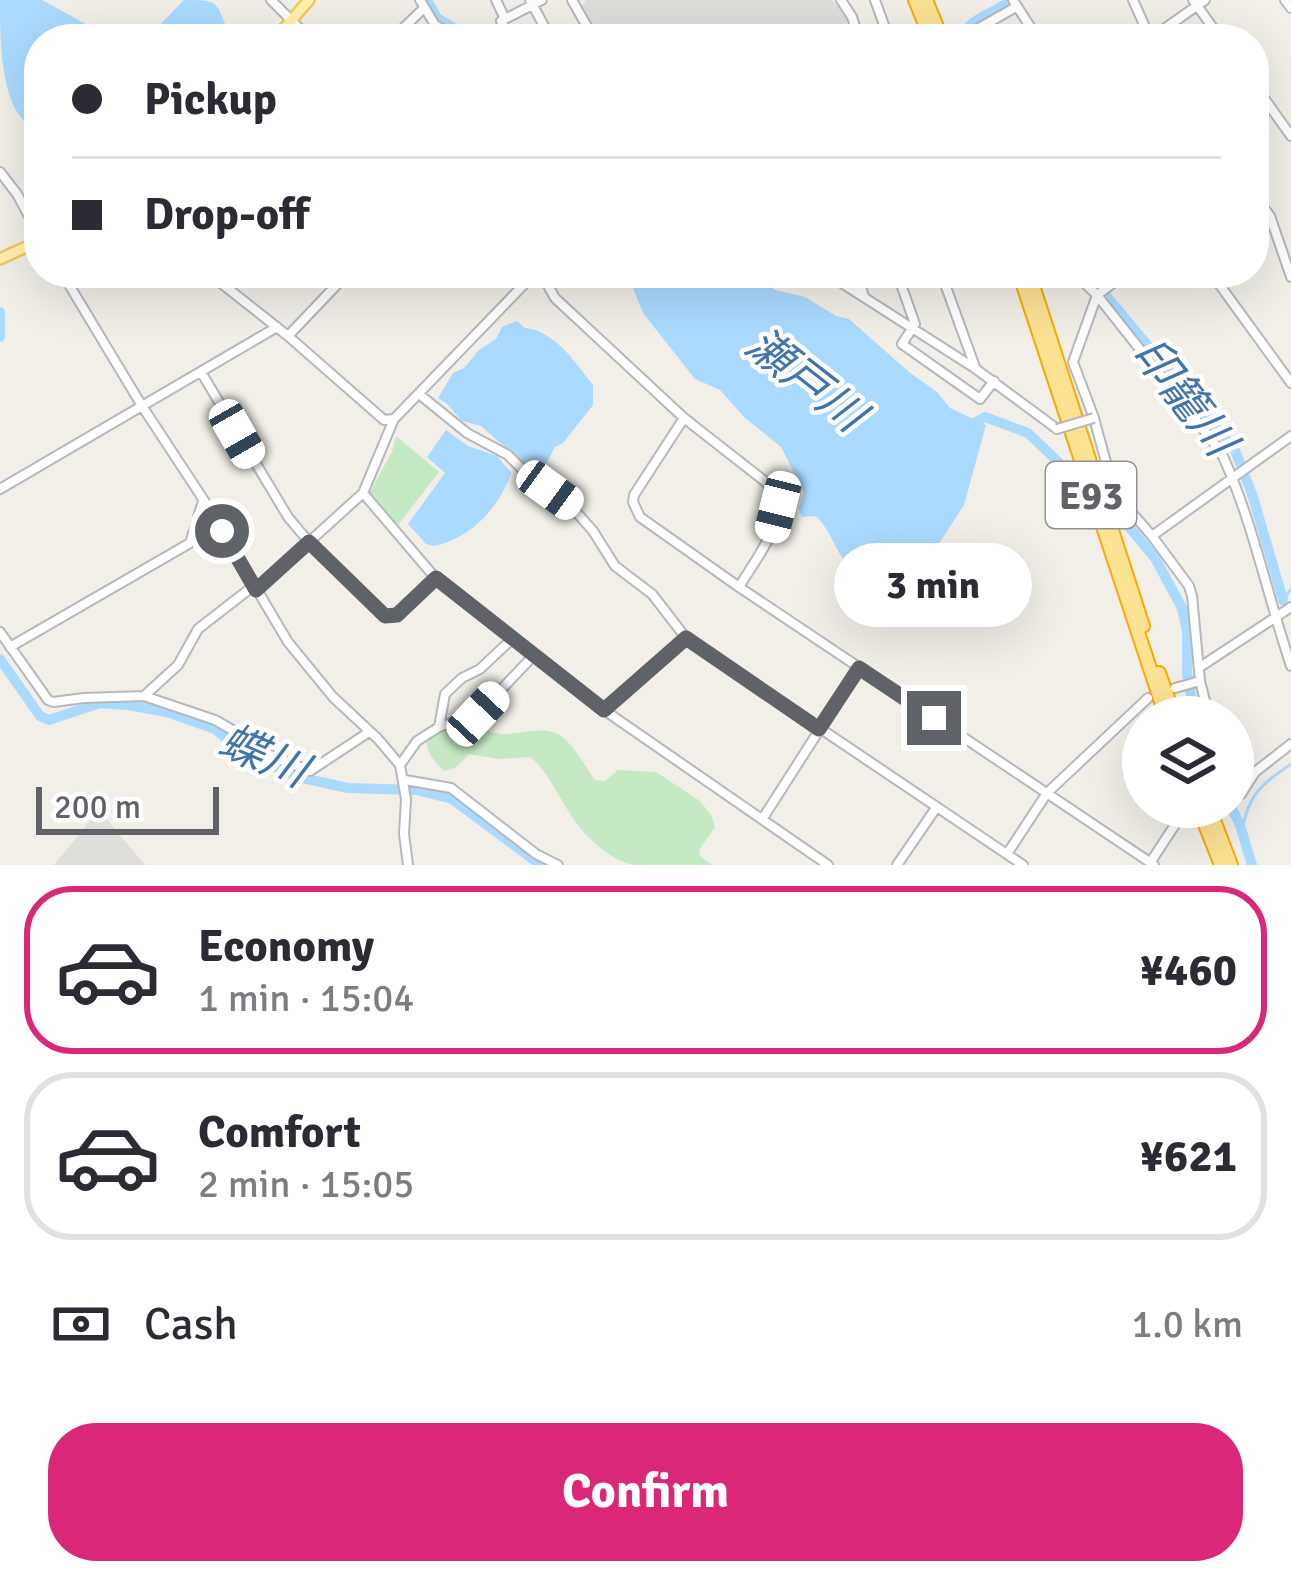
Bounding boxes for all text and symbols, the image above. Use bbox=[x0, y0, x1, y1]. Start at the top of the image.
text: Pickup bbox=[144, 72, 277, 127]
text: Drop-off bbox=[144, 187, 309, 242]
water label: 瀬戸川 bbox=[735, 317, 878, 446]
water label: 印籠川 bbox=[1121, 327, 1250, 470]
car bbox=[203, 394, 271, 474]
car bbox=[510, 454, 590, 526]
road number: E93 bbox=[1046, 462, 1136, 528]
car bbox=[752, 468, 804, 546]
route start bbox=[195, 504, 249, 558]
callout: 3 min bbox=[835, 544, 1033, 628]
text: 3 min bbox=[886, 561, 980, 609]
car bbox=[440, 675, 516, 753]
route end bbox=[907, 691, 961, 745]
map controls bbox=[1122, 696, 1254, 828]
button: layers bbox=[1122, 696, 1254, 828]
water label: 蝶川 bbox=[211, 713, 319, 801]
scale bar bbox=[36, 781, 219, 834]
text: 200 m bbox=[54, 787, 141, 828]
icon: car bbox=[54, 916, 162, 1024]
text: Economy bbox=[198, 919, 374, 974]
text: ¥460 bbox=[1140, 943, 1237, 998]
text: 1 min · 15:04 bbox=[198, 974, 414, 1022]
icon: car bbox=[54, 1102, 162, 1210]
text: Comfort bbox=[198, 1105, 361, 1160]
text: ¥621 bbox=[1140, 1129, 1237, 1184]
text: 2 min · 15:05 bbox=[198, 1160, 414, 1208]
icon: cash bbox=[48, 1291, 114, 1357]
text: Cash bbox=[144, 1297, 238, 1352]
text: 1.0 km bbox=[1131, 1300, 1243, 1348]
button: Confirm bbox=[48, 1423, 1243, 1561]

